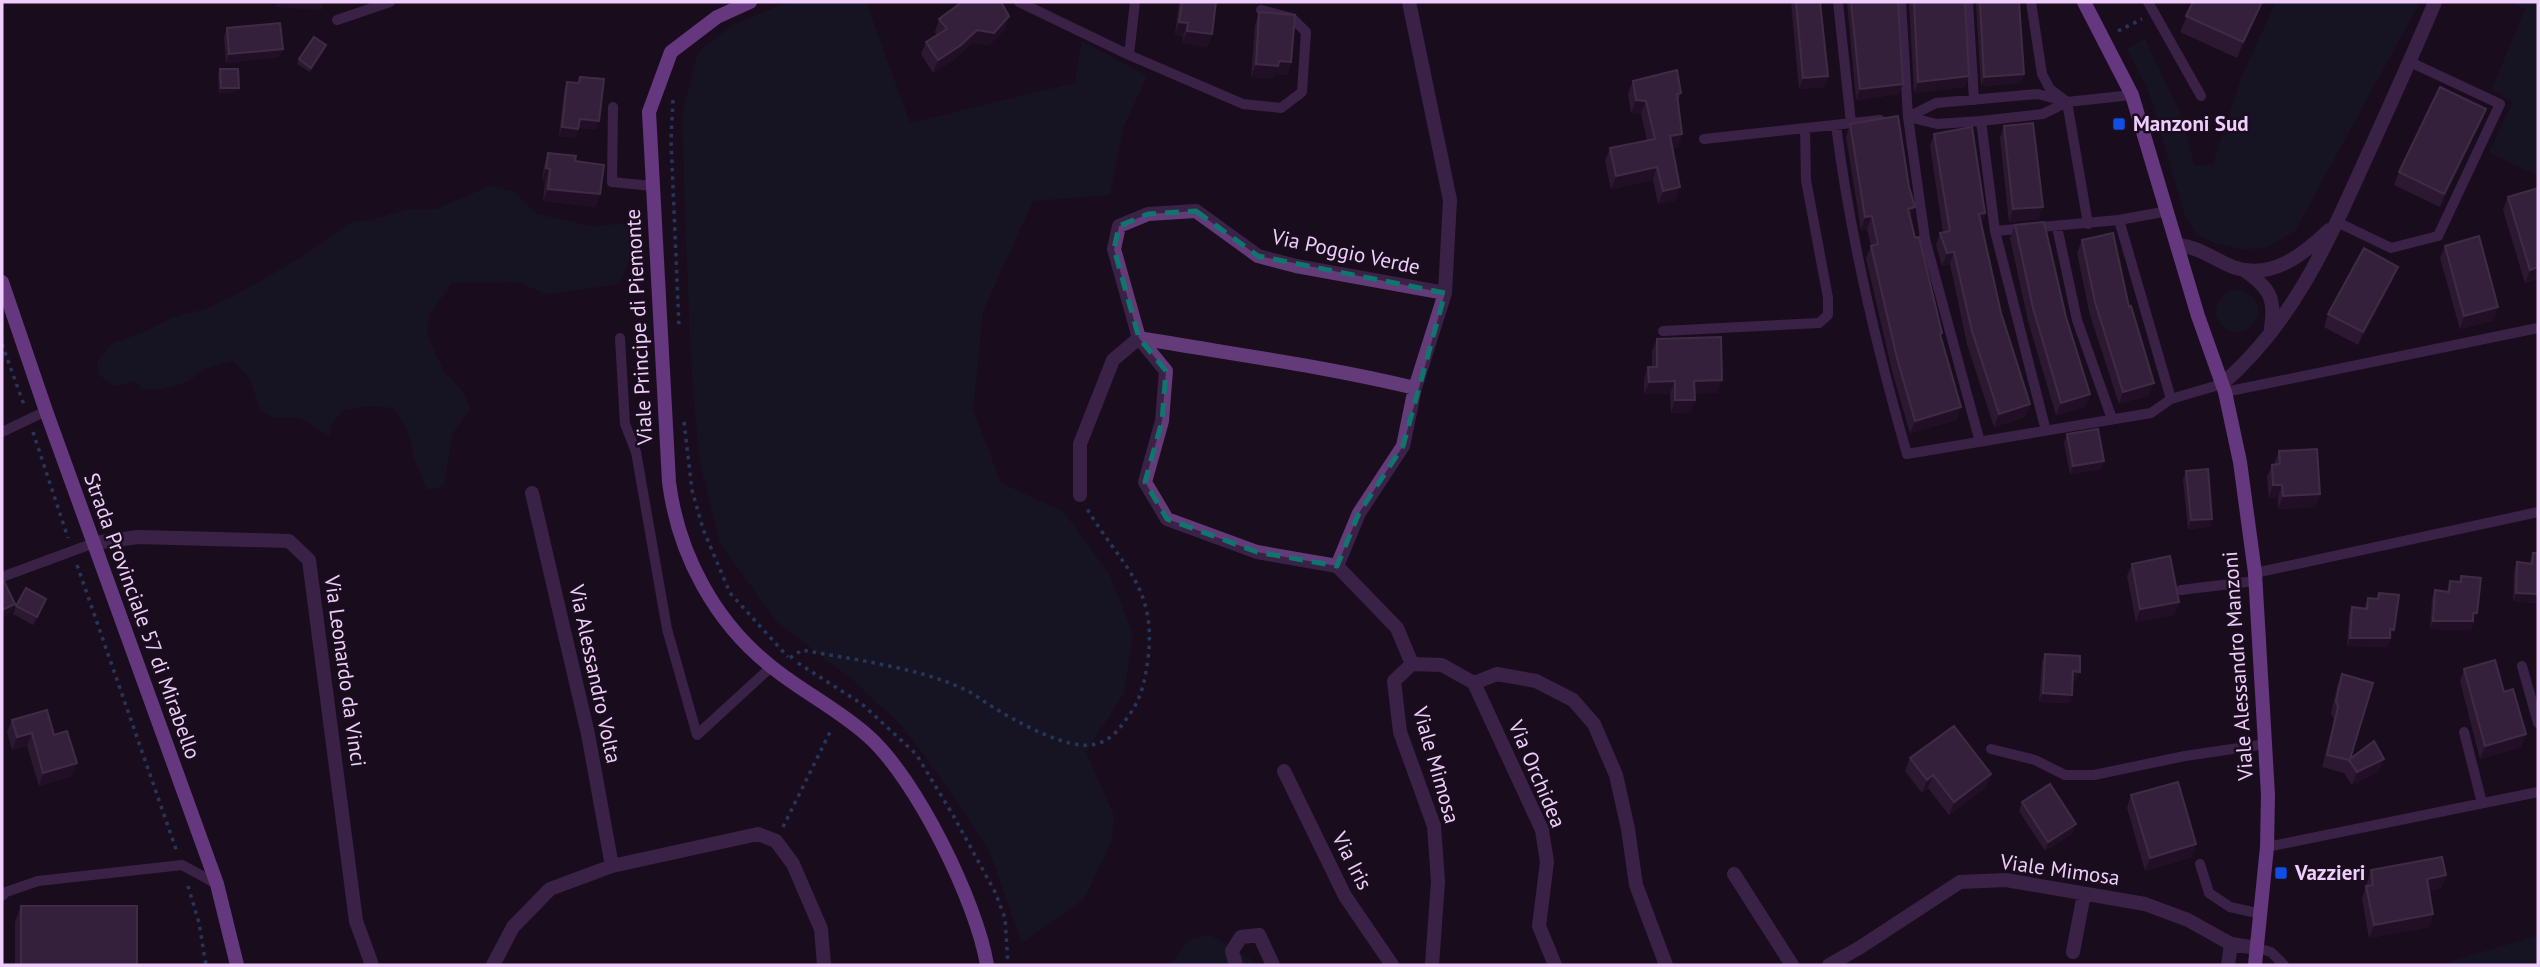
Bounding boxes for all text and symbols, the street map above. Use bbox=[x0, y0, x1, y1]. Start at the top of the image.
place label: Manzoni Sud bbox=[2133, 110, 2249, 137]
marker: Manzoni Sud bbox=[2111, 116, 2127, 132]
street label: Viale Principe di Piemonte bbox=[619, 208, 658, 447]
street label: Via Poggio Verde bbox=[1269, 222, 1423, 280]
street label: Strada Provinciale 57 di Mirabello bbox=[78, 469, 207, 763]
street label: Viale Alessandro Manzoni bbox=[2216, 551, 2259, 783]
street label: Via Leonardo da Vinci bbox=[319, 573, 372, 768]
street label: Via Alessandro Volta bbox=[563, 581, 628, 766]
street label: Viale Mimosa bbox=[1407, 702, 1466, 826]
street label: Via Orchidea bbox=[1502, 715, 1572, 832]
street label: Via Iris bbox=[1326, 826, 1378, 894]
street label: Viale Mimosa bbox=[1998, 848, 2121, 891]
place label: Vazzieri bbox=[2294, 859, 2365, 886]
marker: Vazzieri bbox=[2273, 865, 2289, 881]

